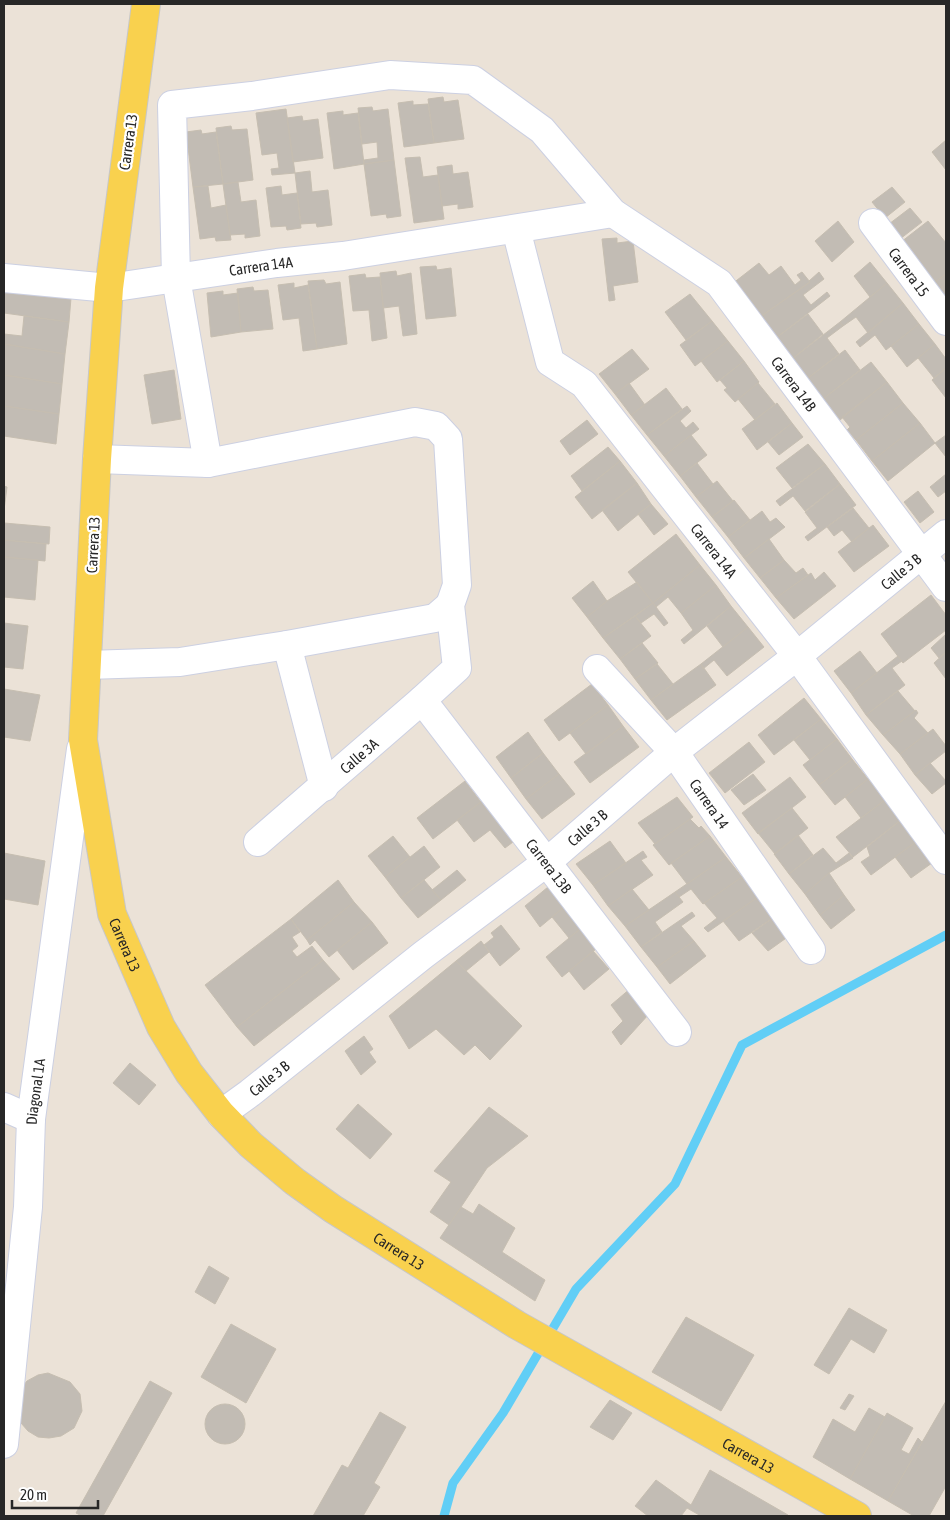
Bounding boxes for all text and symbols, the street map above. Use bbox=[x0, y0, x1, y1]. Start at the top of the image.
street label: Carrera 13 bbox=[116, 113, 140, 171]
street label: Carrera 15 bbox=[886, 244, 933, 300]
street label: Carrera 14A bbox=[228, 253, 294, 279]
street label: Carrera 14B bbox=[768, 353, 820, 414]
street label: Carrera 13 bbox=[83, 516, 103, 574]
street label: Carrera 14A bbox=[688, 520, 741, 581]
street label: Calle 3 B bbox=[877, 550, 924, 593]
street label: Calle 3A bbox=[337, 734, 382, 777]
street label: Carrera 14 bbox=[687, 775, 733, 832]
street label: Calle 3 B bbox=[564, 806, 610, 849]
street label: Carrera 13B bbox=[523, 835, 576, 896]
street label: Carrera 13 bbox=[106, 915, 144, 974]
street label: Diagonal 1A bbox=[22, 1057, 48, 1125]
street label: Calle 3 B bbox=[245, 1057, 292, 1099]
street label: Carrera 13 bbox=[371, 1228, 428, 1273]
street label: Carrera 13 bbox=[720, 1434, 778, 1476]
scale bar bbox=[12, 1478, 99, 1510]
text: 20 m bbox=[20, 1486, 47, 1503]

